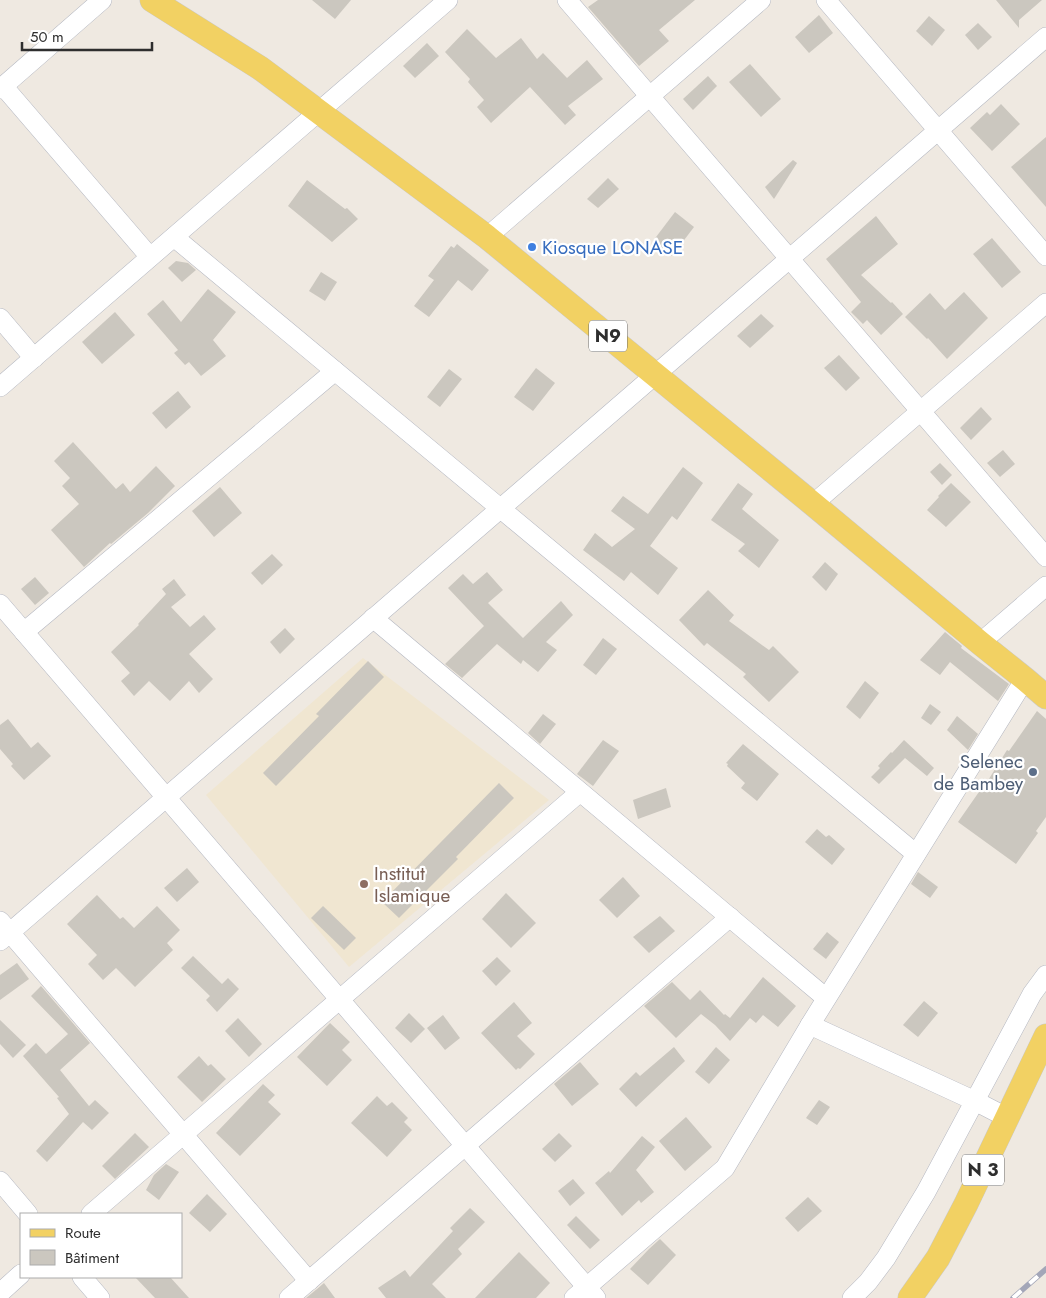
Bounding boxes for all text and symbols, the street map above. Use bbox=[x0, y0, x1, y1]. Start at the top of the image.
scale bar bbox=[22, 20, 152, 52]
text: 50 m bbox=[30, 26, 64, 48]
place label: Kiosque LONASE bbox=[542, 234, 683, 261]
marker: Kiosque LONASE bbox=[526, 241, 538, 253]
road number: N9 bbox=[589, 321, 627, 352]
place label: Selenec de Bambey bbox=[933, 748, 1024, 797]
marker: Selenec de Bambey bbox=[1027, 766, 1039, 778]
place label: Institut Islamique bbox=[374, 860, 450, 909]
marker: Institut Islamique bbox=[358, 878, 370, 890]
road number: N 3 bbox=[962, 1154, 1004, 1186]
legend bbox=[20, 1213, 182, 1278]
text: Route bbox=[65, 1222, 101, 1244]
text: Bâtiment bbox=[65, 1247, 119, 1269]

